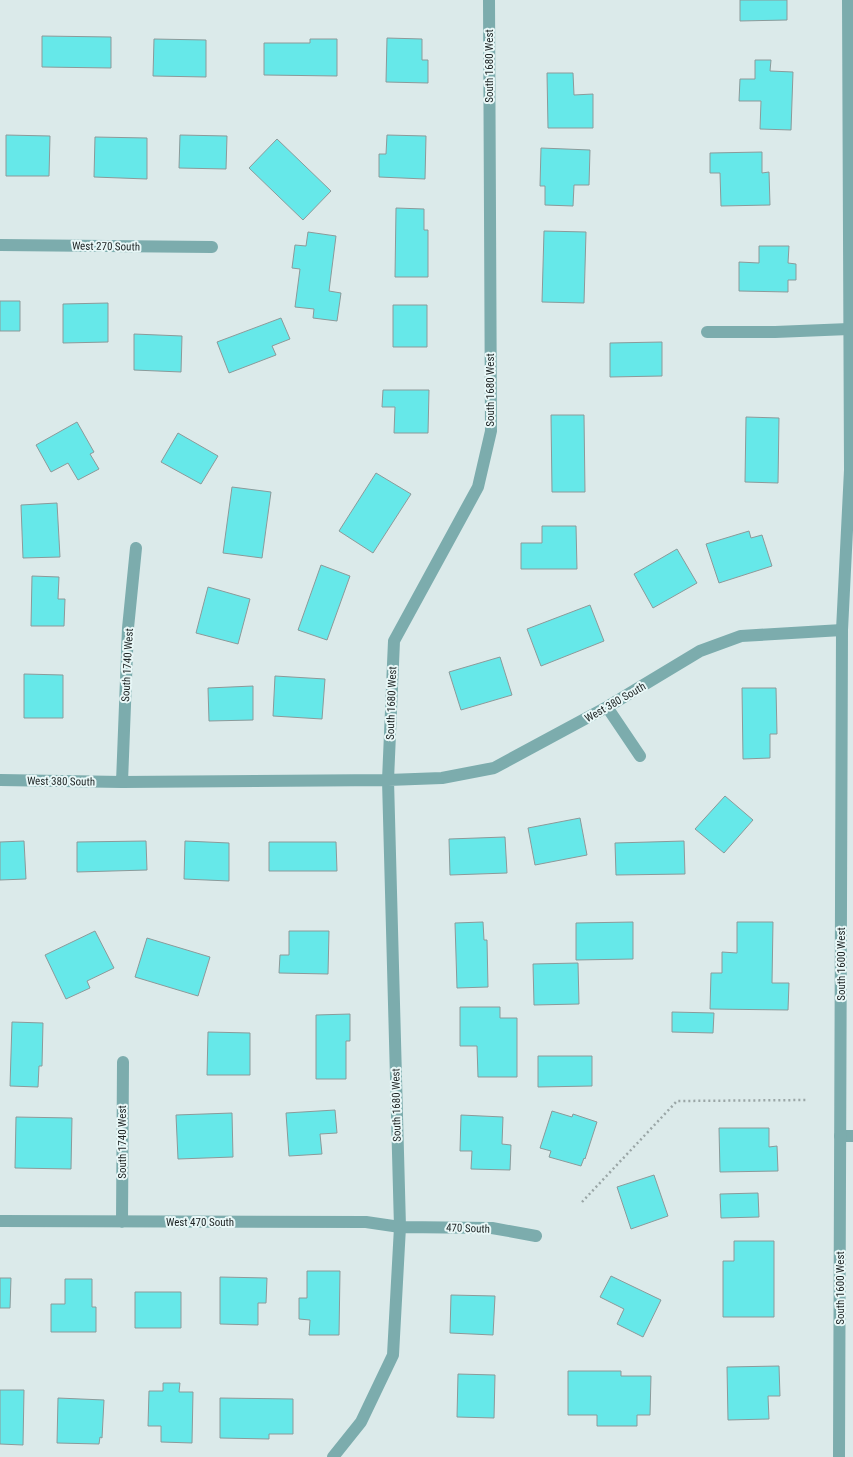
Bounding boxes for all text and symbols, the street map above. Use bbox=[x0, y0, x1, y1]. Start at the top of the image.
street label: South 1680 West bbox=[483, 29, 496, 103]
street label: West 270 South bbox=[72, 239, 140, 254]
street label: South 1680 West bbox=[484, 353, 497, 427]
street label: South 1740 West bbox=[119, 628, 136, 702]
street label: South 1680 West bbox=[384, 666, 399, 740]
street label: West 380 South bbox=[583, 680, 648, 725]
street label: West 380 South bbox=[27, 774, 95, 789]
street label: South 1600 West bbox=[835, 927, 848, 1001]
street label: South 1680 West bbox=[389, 1068, 404, 1142]
street label: South 1740 West bbox=[116, 1105, 129, 1179]
street label: West 470 South bbox=[166, 1216, 234, 1229]
street label: 470 South bbox=[446, 1221, 490, 1236]
street label: South 1600 West bbox=[834, 1251, 847, 1325]

